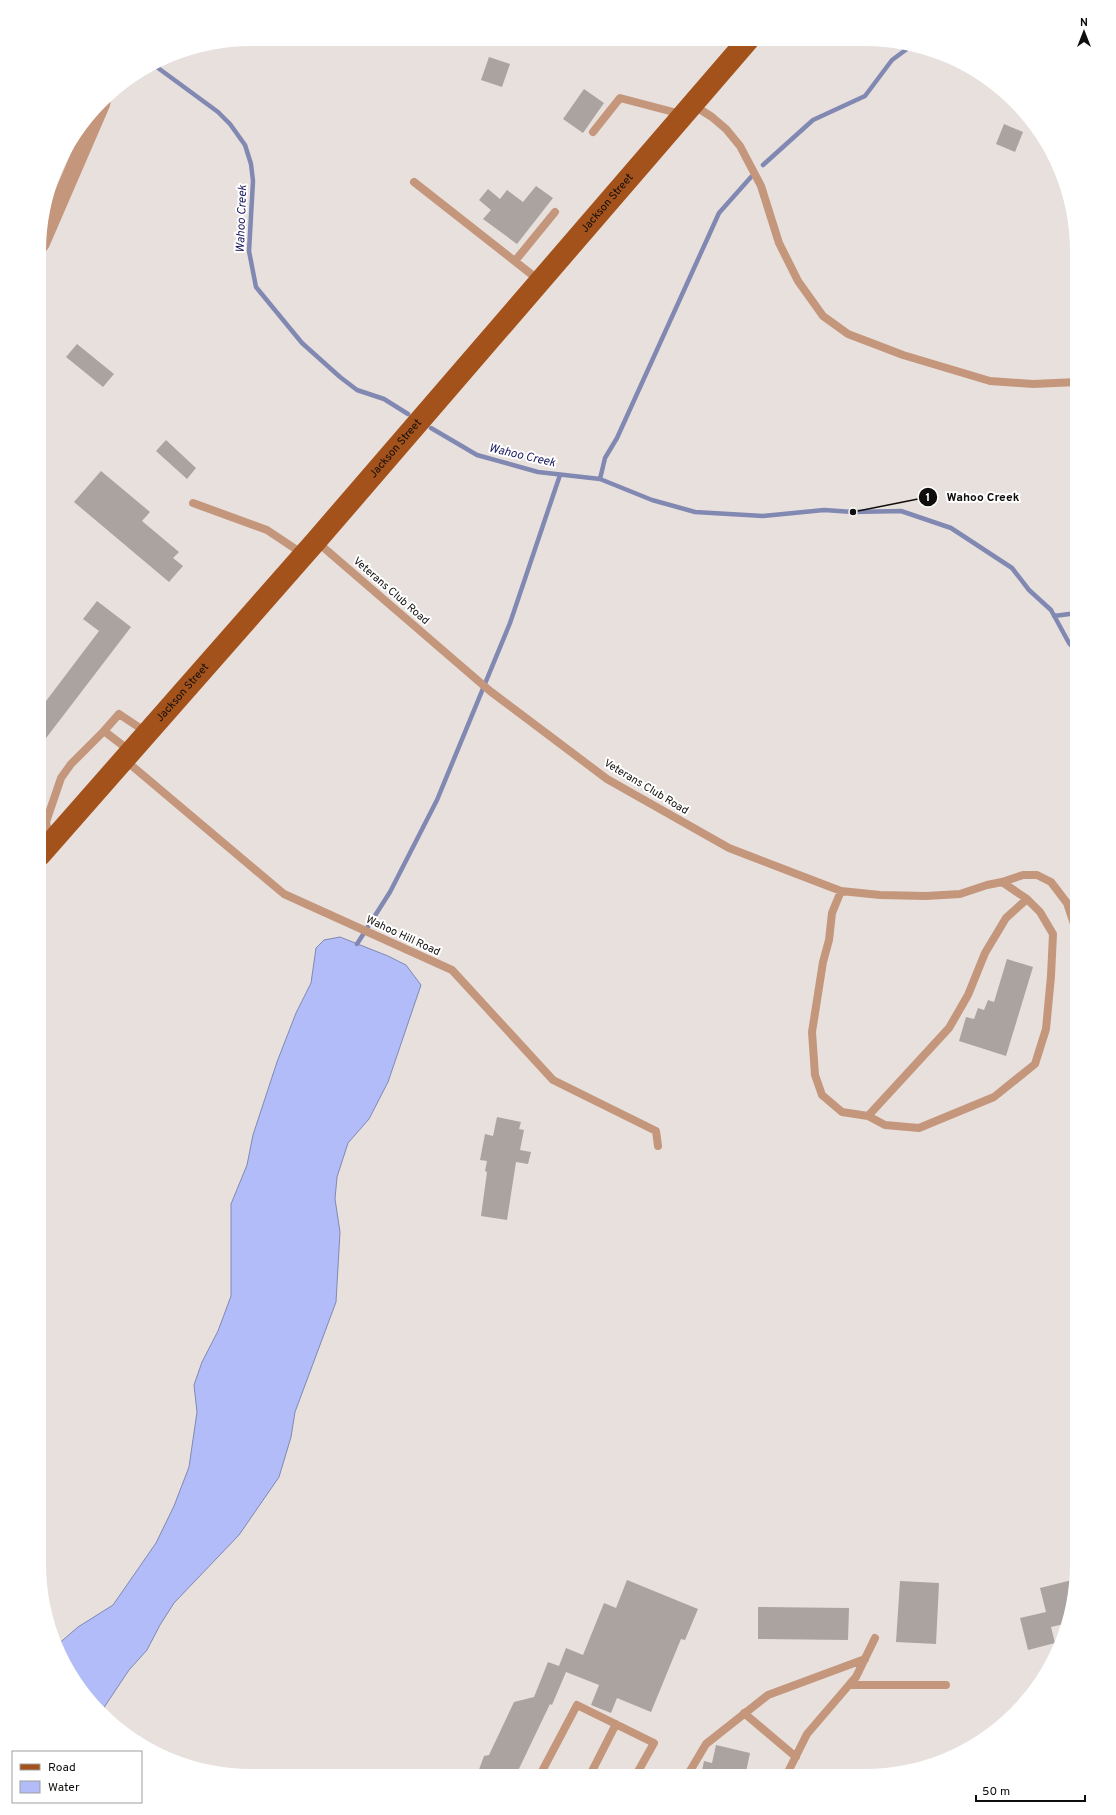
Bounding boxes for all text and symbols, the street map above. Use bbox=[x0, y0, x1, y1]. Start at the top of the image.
north arrow bbox=[1064, 12, 1104, 52]
text: N bbox=[1080, 16, 1088, 30]
street label: Jackson Street bbox=[578, 171, 636, 236]
water label: Wahoo Creek bbox=[233, 184, 251, 253]
street label: Jackson Street bbox=[366, 416, 425, 481]
water label: Wahoo Creek bbox=[487, 441, 558, 472]
callout: Wahoo Creek bbox=[918, 485, 1027, 509]
text: 1 bbox=[926, 490, 930, 506]
text: Wahoo Creek bbox=[947, 490, 1020, 506]
street label: Veterans Club Road bbox=[350, 554, 432, 628]
street label: Jackson Street bbox=[153, 661, 212, 725]
street label: Veterans Club Road bbox=[601, 756, 691, 818]
street label: Wahoo Hill Road bbox=[364, 913, 442, 959]
legend bbox=[12, 1751, 142, 1803]
text: Road bbox=[48, 1760, 76, 1776]
scale bar bbox=[976, 1777, 1085, 1803]
text: Water bbox=[48, 1780, 80, 1796]
text: 50 m bbox=[982, 1784, 1010, 1800]

